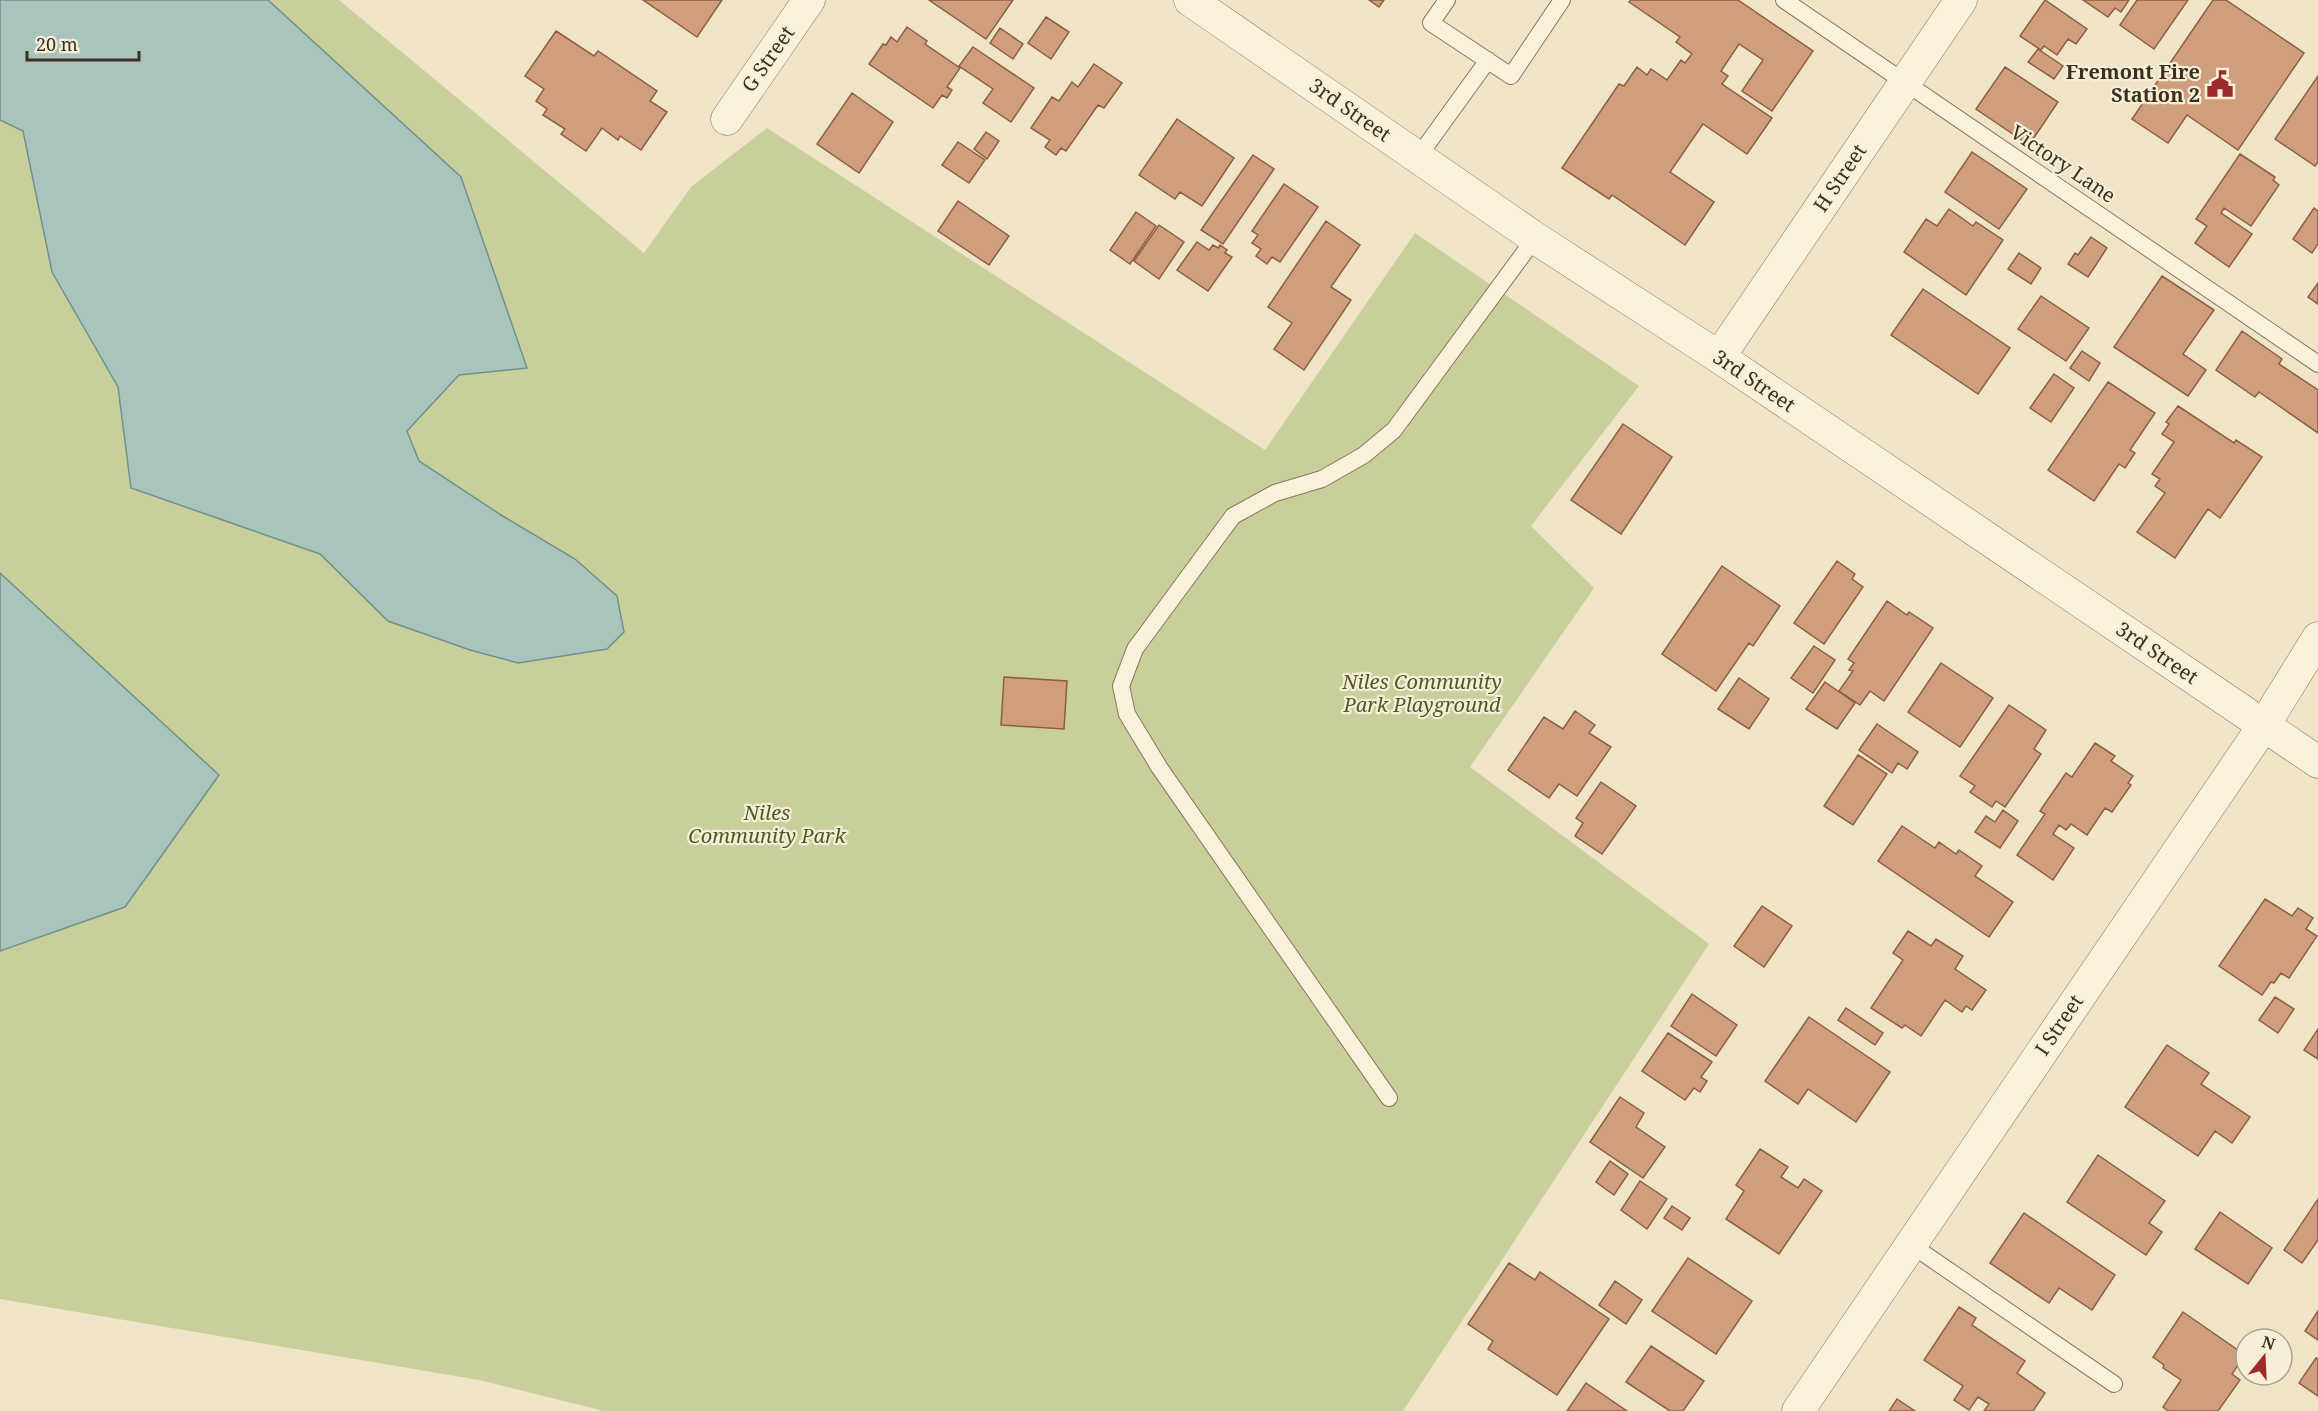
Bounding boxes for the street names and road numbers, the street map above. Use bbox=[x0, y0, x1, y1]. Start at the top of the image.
street label: G Street bbox=[735, 20, 800, 97]
street label: 3rd Street bbox=[1304, 72, 1396, 148]
street label: Victory Lane bbox=[2005, 118, 2121, 209]
street label: H Street bbox=[1807, 138, 1872, 217]
street label: 3rd Street bbox=[1708, 343, 1801, 418]
street label: 3rd Street bbox=[2111, 615, 2204, 690]
street label: I Street bbox=[2028, 989, 2089, 1061]

